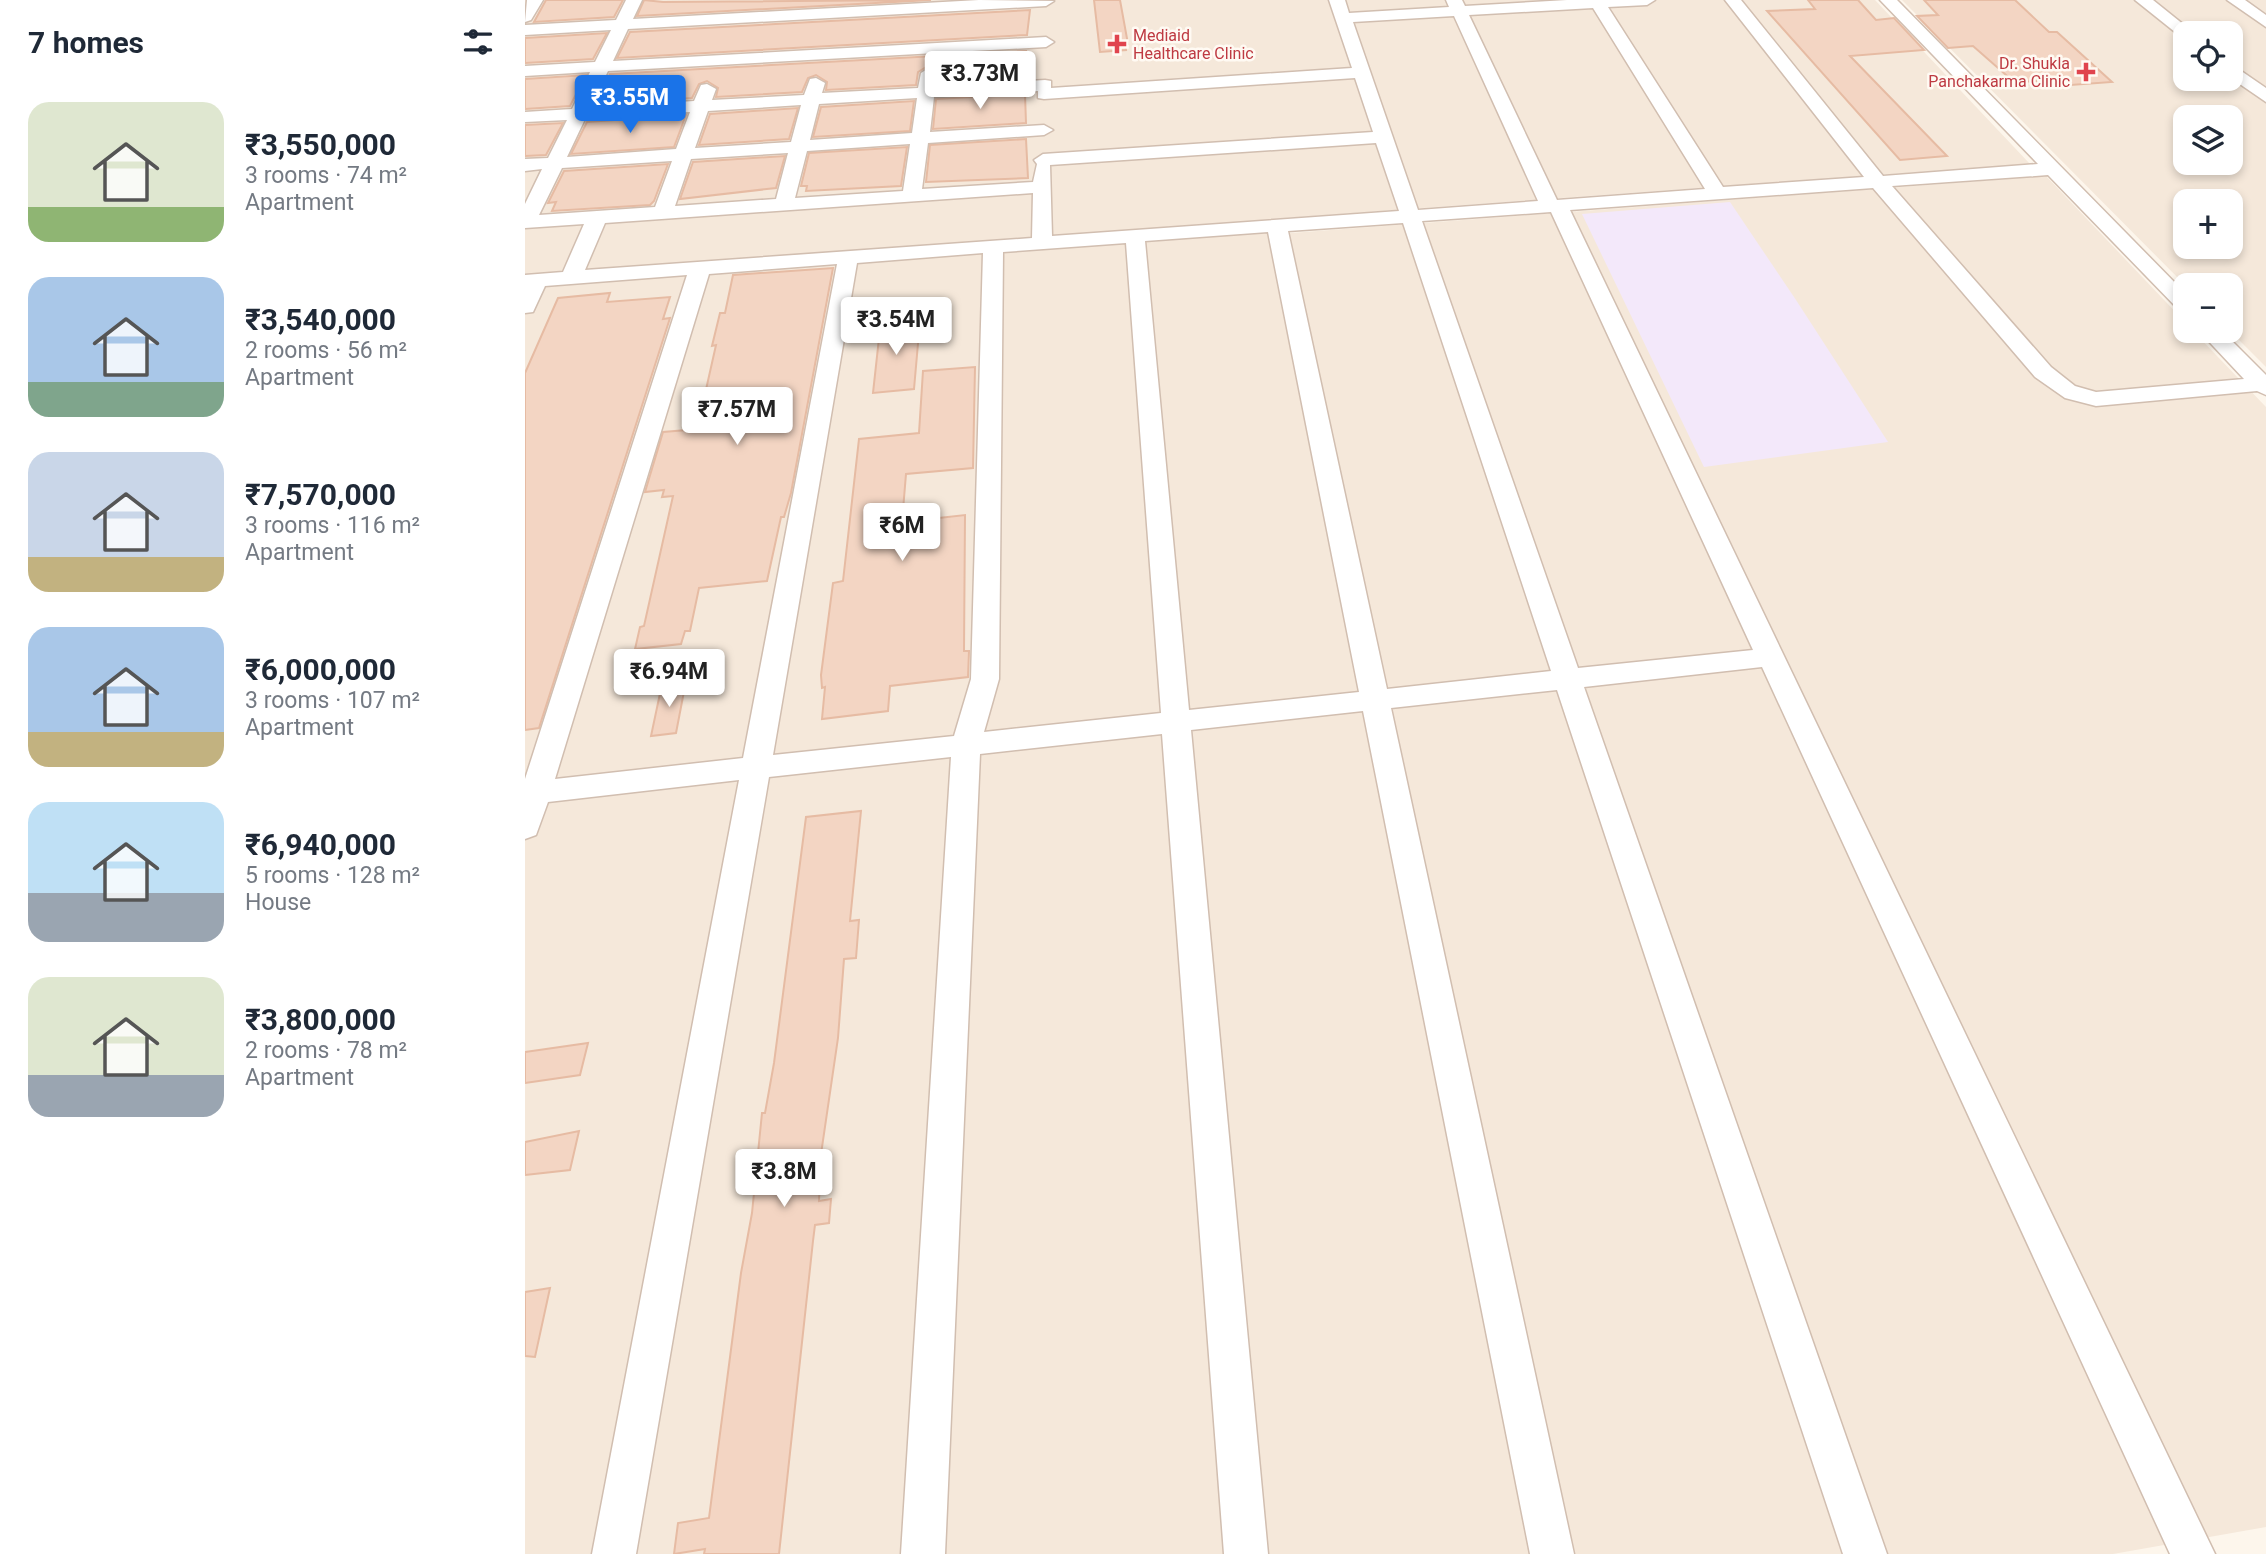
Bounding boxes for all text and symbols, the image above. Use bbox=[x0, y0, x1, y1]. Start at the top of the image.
map controls bbox=[2173, 21, 2243, 343]
button: locate bbox=[2173, 21, 2243, 91]
icon: filters bbox=[459, 23, 497, 61]
text: 7 homes bbox=[28, 25, 144, 60]
place label: Mediaid Healthcare Clinic bbox=[1133, 26, 1254, 63]
marker: Mediaid Healthcare Clinic bbox=[1107, 34, 1127, 54]
pin: ₹3.73M bbox=[923, 52, 1037, 111]
place label: Dr. Shukla Panchakarma Clinic bbox=[1928, 54, 2070, 91]
text: ₹3.73M bbox=[941, 60, 1019, 87]
marker: Dr. Shukla Panchakarma Clinic bbox=[2076, 62, 2096, 82]
pin: ₹3.55M bbox=[573, 76, 687, 135]
text: ₹3.55M bbox=[591, 84, 669, 111]
button: layers bbox=[2173, 105, 2243, 175]
text: ₹3,550,000 bbox=[245, 127, 396, 162]
icon: home bbox=[84, 130, 168, 214]
text: 3 rooms · 74 m² bbox=[245, 162, 407, 189]
text: Apartment bbox=[245, 189, 354, 216]
button: + bbox=[2173, 189, 2243, 259]
button: − bbox=[2173, 273, 2243, 343]
pin: ₹3.54M bbox=[839, 298, 953, 357]
text: ₹3,540,000 bbox=[245, 302, 396, 337]
icon: home bbox=[84, 305, 168, 389]
text: ₹3.54M bbox=[857, 306, 935, 333]
text: 2 rooms · 56 m² bbox=[245, 337, 407, 364]
text: Apartment bbox=[245, 364, 354, 391]
pin: ₹7.57M bbox=[680, 388, 794, 447]
text: ₹7.57M bbox=[698, 396, 776, 423]
text: ₹7,570,000 bbox=[245, 477, 396, 512]
icon: home bbox=[84, 480, 168, 564]
pin: ₹6M bbox=[868, 504, 936, 563]
text: 3 rooms · 116 m² bbox=[245, 512, 420, 539]
text: ₹6M bbox=[879, 512, 925, 539]
text: Apartment bbox=[245, 539, 354, 566]
pin: ₹6.94M bbox=[612, 650, 726, 709]
text: ₹6,000,000 bbox=[245, 652, 396, 687]
icon: home bbox=[84, 655, 168, 739]
text: ₹6.94M bbox=[630, 658, 708, 685]
text: 3 rooms · 107 m² bbox=[245, 687, 420, 714]
text: Apartment bbox=[245, 714, 354, 741]
text: ₹6,940,000 bbox=[245, 827, 396, 862]
icon: home bbox=[84, 830, 168, 914]
text: 5 rooms · 128 m² bbox=[245, 862, 420, 889]
text: House bbox=[245, 889, 311, 916]
text: ₹3,800,000 bbox=[245, 1002, 396, 1037]
icon: home bbox=[84, 1005, 168, 1089]
text: 2 rooms · 78 m² bbox=[245, 1037, 407, 1064]
text: Apartment bbox=[245, 1064, 354, 1091]
pin: ₹3.8M bbox=[735, 1150, 833, 1209]
text: ₹3.8M bbox=[751, 1158, 817, 1185]

